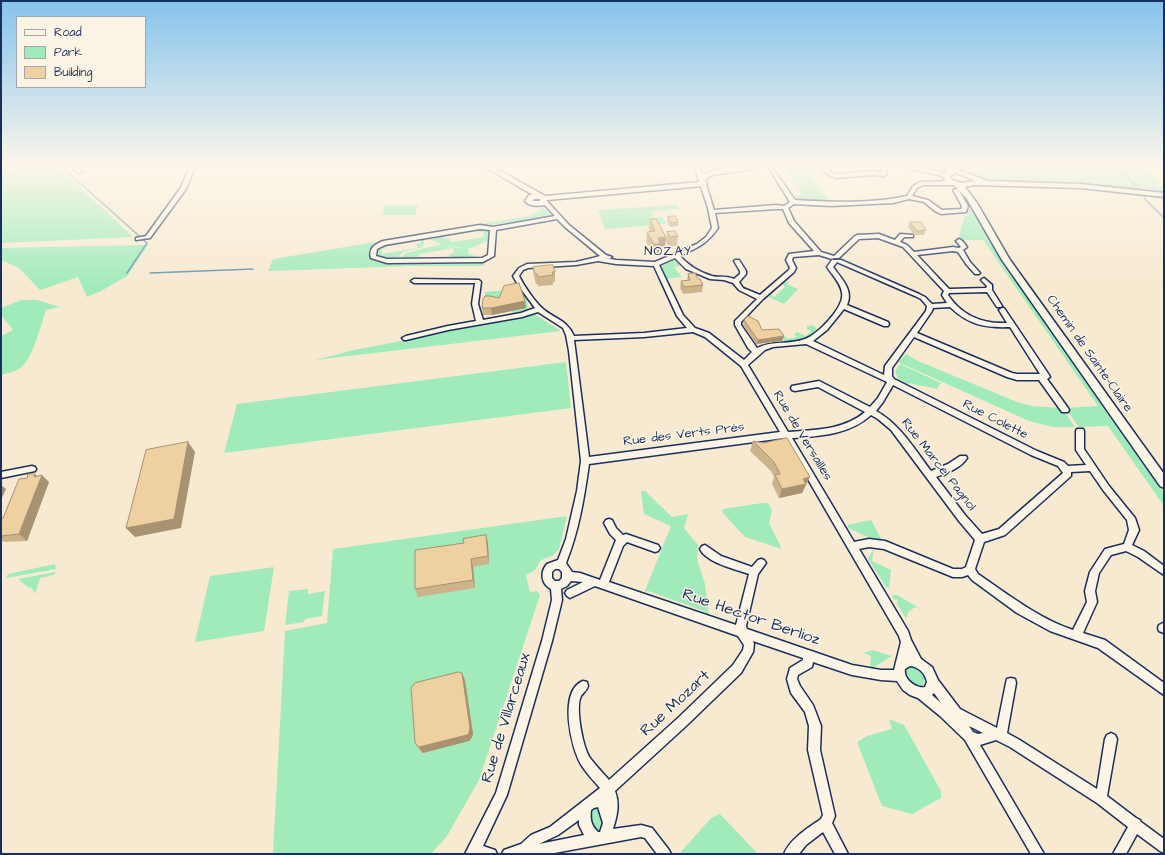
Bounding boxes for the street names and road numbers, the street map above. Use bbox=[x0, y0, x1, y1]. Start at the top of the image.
street label: Chemin de Sainte-Claire bbox=[1043, 293, 1135, 415]
street label: Rue de Versailles bbox=[769, 388, 835, 484]
street label: Rue Colette bbox=[960, 397, 1030, 443]
street label: Rue Marcel Pagnol bbox=[897, 416, 979, 514]
street label: Rue des Verts Prés bbox=[623, 420, 745, 450]
street label: Rue Hector Berlioz bbox=[680, 585, 822, 651]
street label: Rue de Villarceaux bbox=[478, 651, 536, 785]
street label: Rue Mozart bbox=[637, 667, 715, 741]

